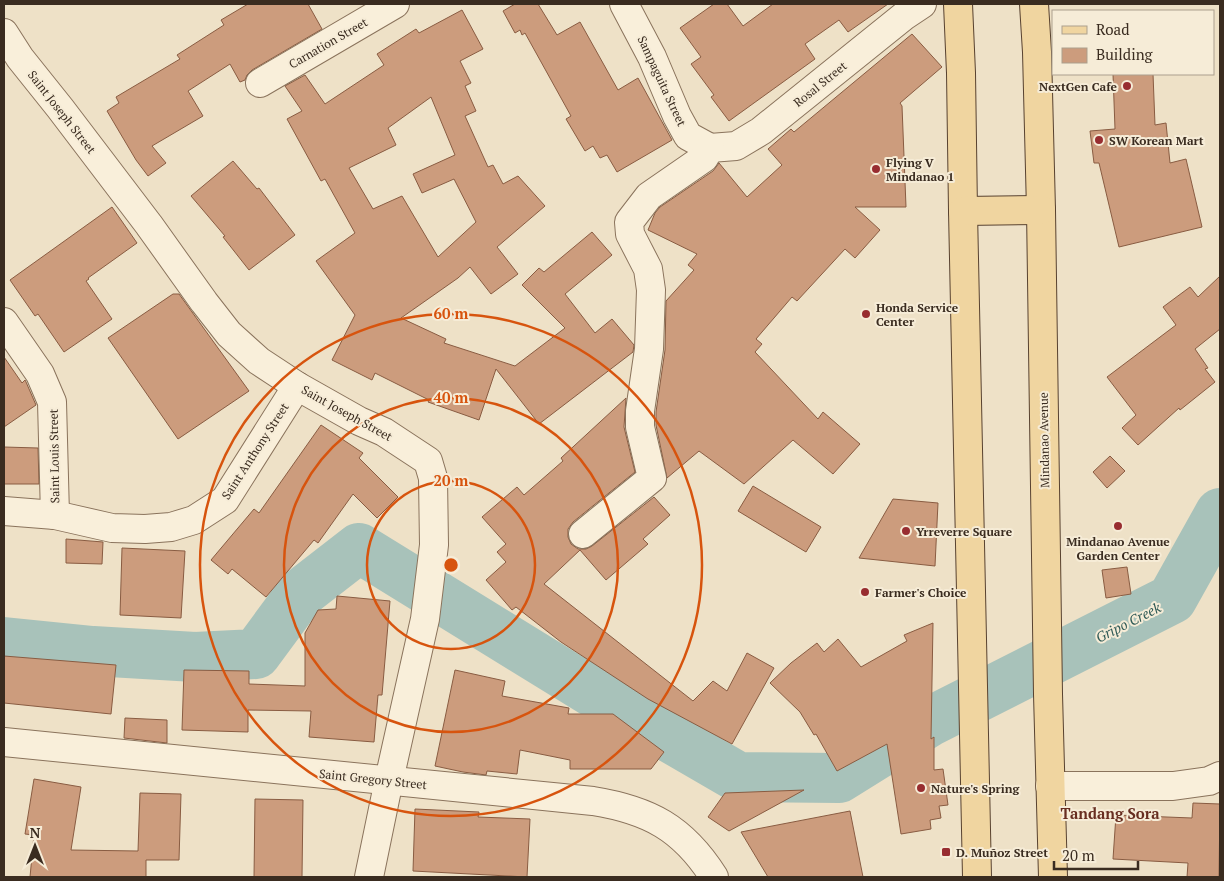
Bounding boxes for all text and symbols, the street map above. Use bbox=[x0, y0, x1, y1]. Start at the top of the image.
legend bbox=[1052, 10, 1214, 75]
street label: Carnation Street bbox=[286, 14, 370, 72]
text: Road bbox=[1096, 19, 1129, 39]
street label: Sampaguita Street bbox=[635, 33, 690, 129]
text: Building bbox=[1096, 44, 1154, 64]
street label: Rosal Street bbox=[790, 58, 850, 110]
street label: Saint Joseph Street bbox=[25, 67, 99, 157]
place label: NextGen Cafe bbox=[1039, 79, 1118, 94]
marker: NextGen Cafe bbox=[1121, 80, 1133, 92]
place label: SW Korean Mart bbox=[1109, 133, 1204, 148]
marker: SW Korean Mart bbox=[1093, 134, 1105, 146]
place label: Flying V Mindanao 1 bbox=[886, 155, 954, 184]
marker: Flying V Mindanao 1 bbox=[870, 163, 882, 175]
place label: Honda Service Center bbox=[876, 300, 959, 329]
text: 60 m bbox=[434, 303, 469, 323]
marker: Honda Service Center bbox=[860, 308, 872, 320]
street label: Saint Joseph Street bbox=[299, 382, 395, 444]
text: 40 m bbox=[434, 387, 469, 407]
street label: Mindanao Avenue bbox=[1036, 392, 1052, 488]
street label: Saint Anthony Street bbox=[218, 400, 292, 502]
street label: Saint Louis Street bbox=[46, 408, 62, 503]
text: 20 m bbox=[434, 470, 469, 490]
marker: Mindanao Avenue Garden Center bbox=[1112, 520, 1124, 532]
place label: Yrreverre Square bbox=[916, 524, 1013, 539]
marker: Yrreverre Square bbox=[900, 525, 912, 537]
place label: Mindanao Avenue Garden Center bbox=[1066, 534, 1170, 563]
centre of rings bbox=[442, 556, 460, 574]
place label: Farmer's Choice bbox=[875, 585, 967, 600]
marker: Farmer's Choice bbox=[859, 586, 871, 598]
water label: Gripo Creek bbox=[1092, 597, 1164, 646]
street label: Saint Gregory Street bbox=[318, 766, 428, 792]
place label: Nature's Spring bbox=[931, 781, 1019, 796]
marker: Nature's Spring bbox=[915, 782, 927, 794]
district label: Tandang Sora bbox=[1060, 803, 1160, 823]
north arrow bbox=[10, 821, 60, 871]
text: N bbox=[30, 823, 41, 842]
scale bar bbox=[1054, 838, 1138, 870]
place label: D. Muñoz Street bbox=[956, 845, 1048, 860]
text: 20 m bbox=[1062, 845, 1095, 865]
marker: D. Muñoz Street bbox=[940, 846, 952, 858]

